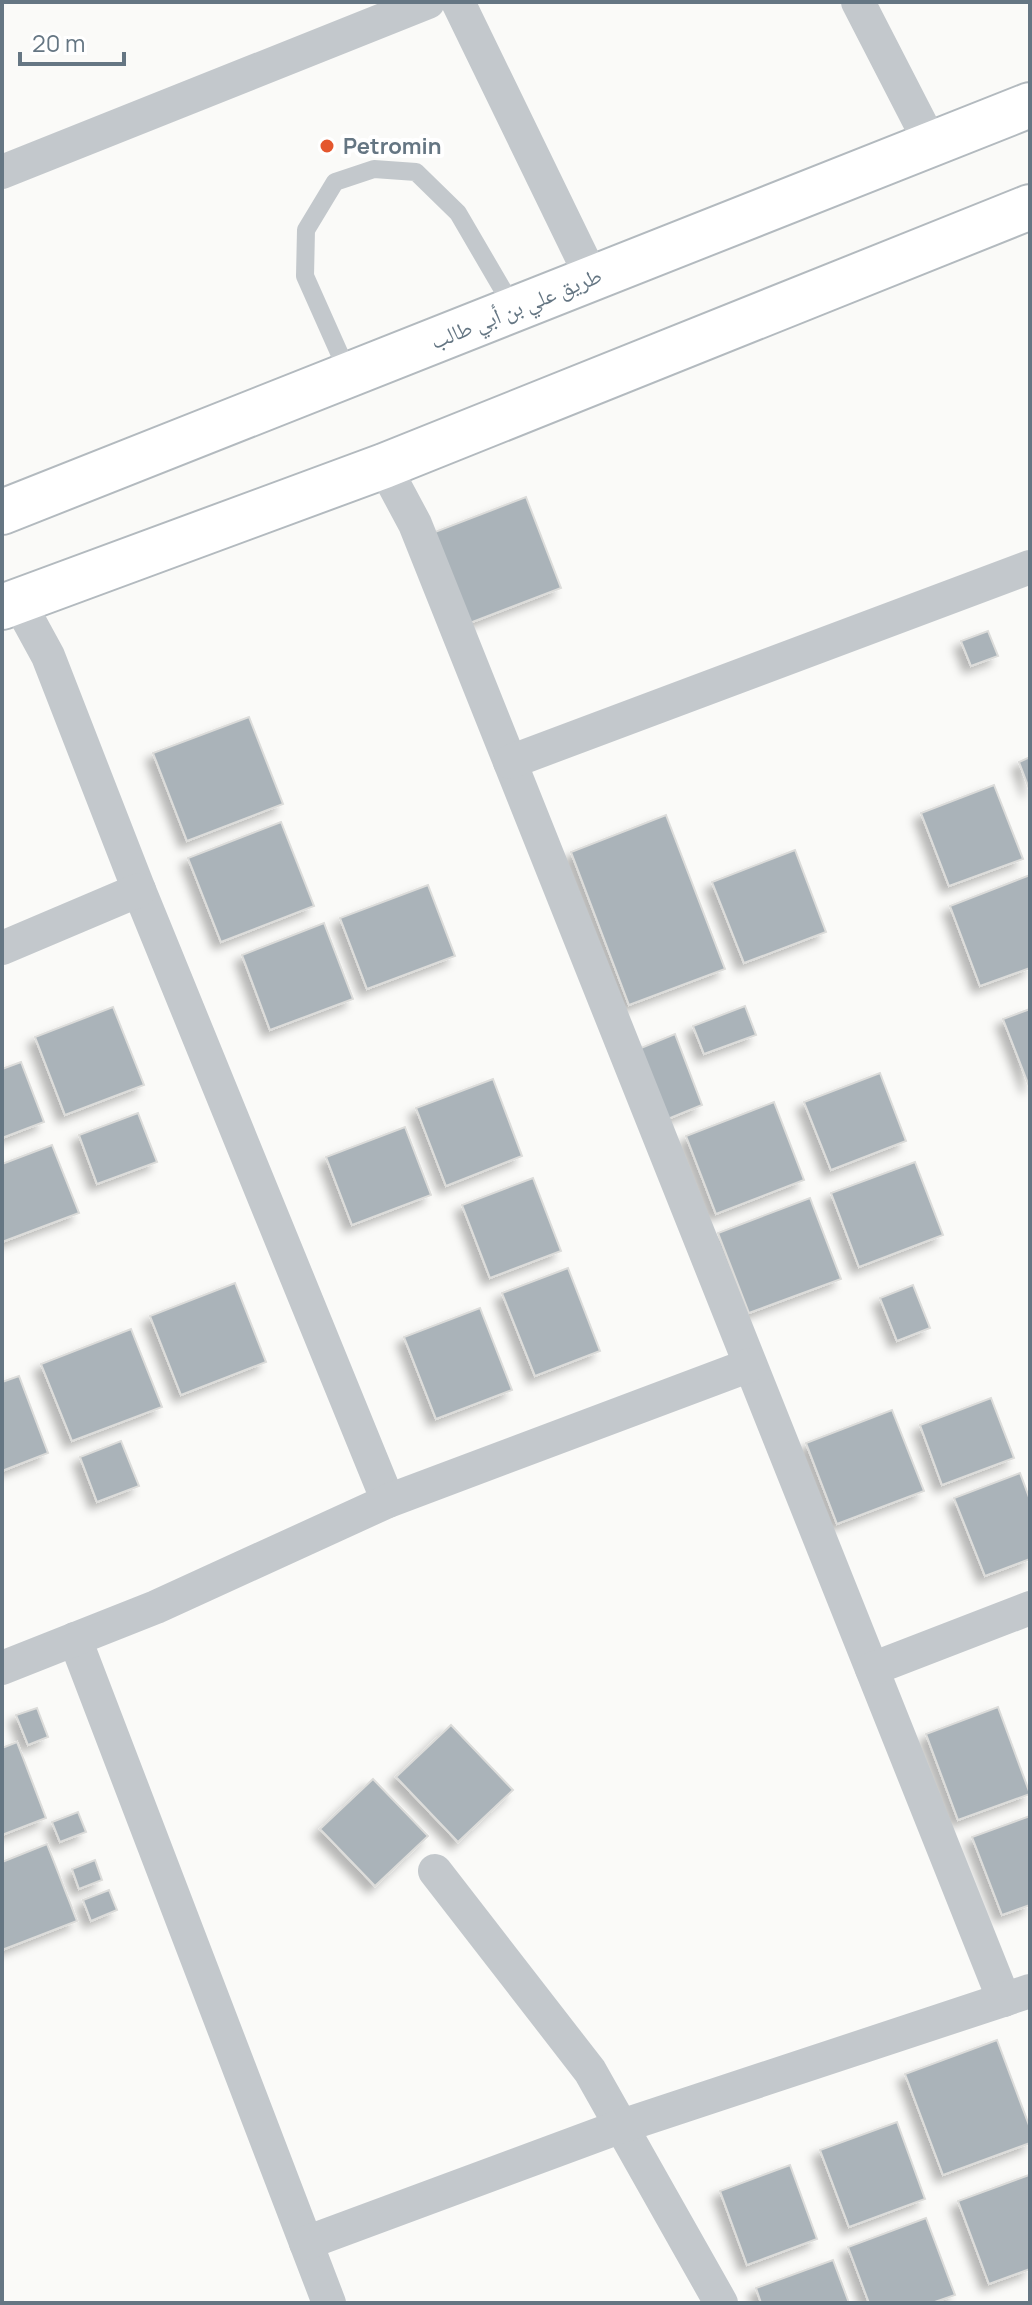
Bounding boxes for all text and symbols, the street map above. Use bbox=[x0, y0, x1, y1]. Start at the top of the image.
scale bar bbox=[20, 16, 124, 66]
text: 20 m bbox=[32, 26, 85, 59]
place label: Petromin bbox=[343, 131, 442, 161]
marker: Petromin bbox=[318, 137, 336, 155]
street label: طريق علي بن أبي طالب bbox=[426, 260, 607, 358]

